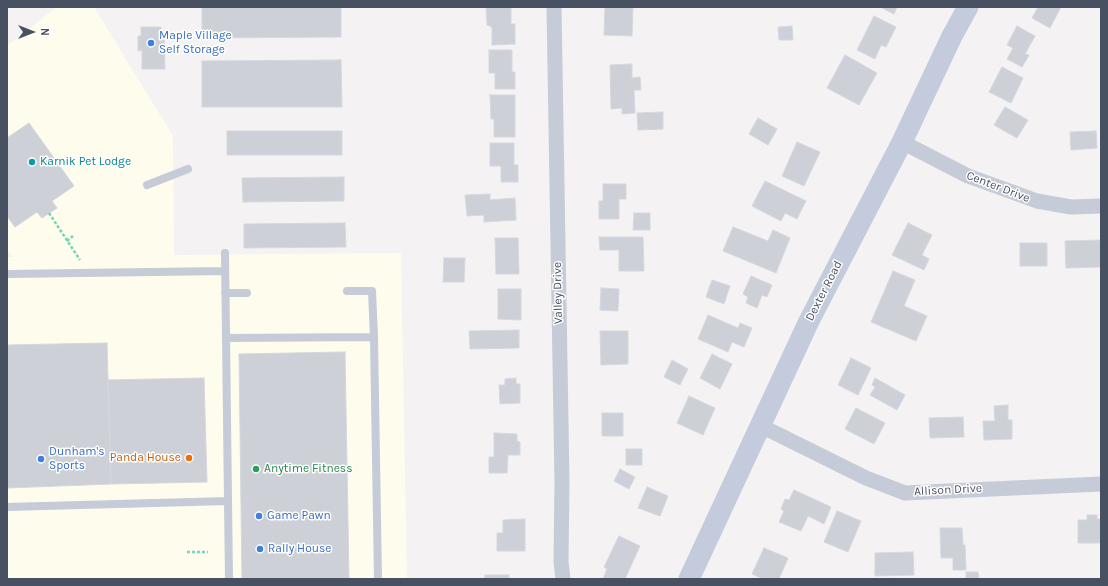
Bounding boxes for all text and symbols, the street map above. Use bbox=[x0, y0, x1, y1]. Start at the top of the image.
north arrow bbox=[12, 12, 52, 52]
text: N bbox=[38, 28, 51, 36]
place label: Maple Village Self Storage bbox=[159, 29, 232, 57]
marker: Maple Village Self Storage bbox=[146, 38, 156, 48]
place label: Karnik Pet Lodge bbox=[40, 155, 131, 169]
marker: Karnik Pet Lodge bbox=[27, 157, 37, 167]
street label: Center Drive bbox=[964, 168, 1032, 206]
street label: Dexter Road bbox=[803, 258, 845, 324]
street label: Valley Drive bbox=[550, 262, 566, 324]
place label: Dunham's Sports bbox=[49, 445, 104, 473]
place label: Panda House bbox=[110, 451, 181, 465]
marker: Panda House bbox=[184, 453, 194, 463]
marker: Dunham's Sports bbox=[36, 454, 46, 464]
place label: Anytime Fitness bbox=[264, 462, 352, 476]
marker: Anytime Fitness bbox=[251, 464, 261, 474]
street label: Allison Drive bbox=[914, 481, 982, 499]
place label: Game Pawn bbox=[267, 509, 331, 523]
marker: Game Pawn bbox=[254, 511, 264, 521]
place label: Rally House bbox=[268, 542, 331, 556]
marker: Rally House bbox=[255, 544, 265, 554]

